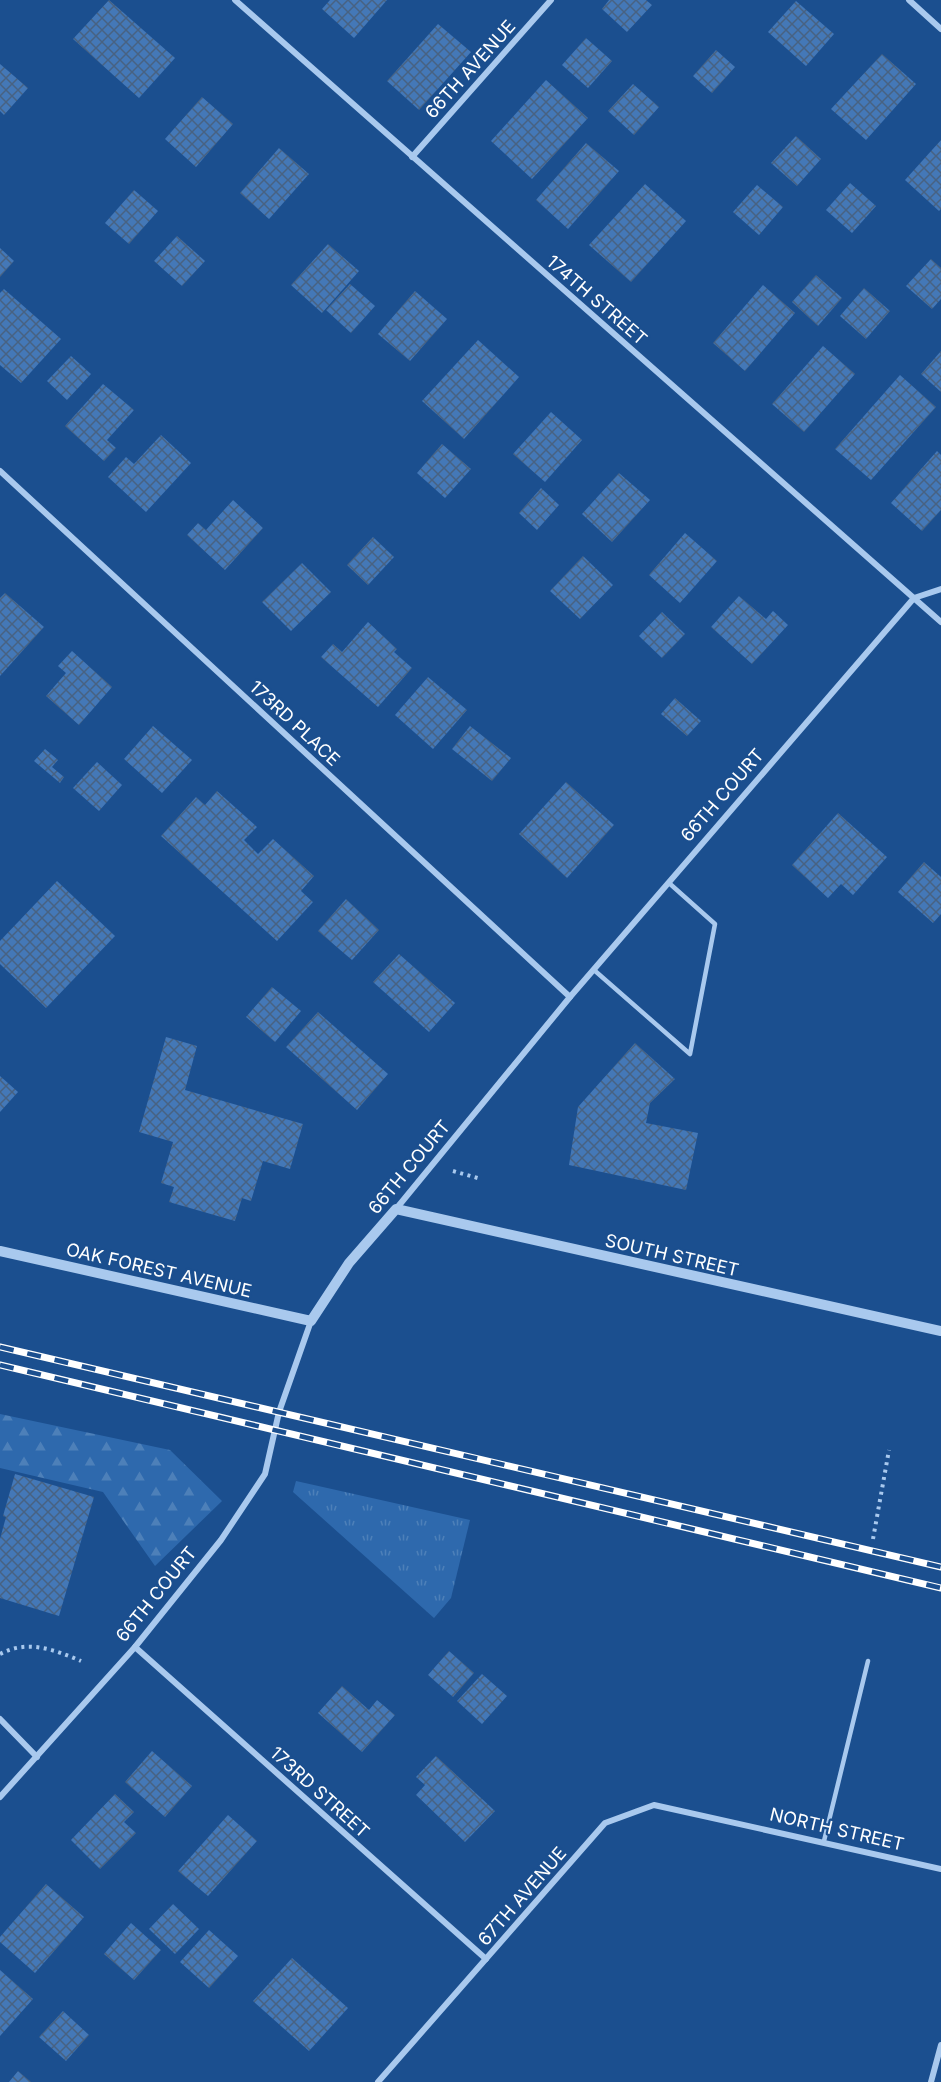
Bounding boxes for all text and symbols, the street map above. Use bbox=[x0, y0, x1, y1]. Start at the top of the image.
street label: 66TH AVENUE bbox=[421, 16, 519, 122]
street label: 174TH STREET bbox=[542, 251, 652, 349]
street label: 173RD PLACE bbox=[246, 676, 344, 770]
street label: 66TH COURT bbox=[676, 744, 768, 846]
street label: 66TH COURT bbox=[364, 1116, 454, 1218]
street label: SOUTH STREET bbox=[603, 1229, 741, 1281]
street label: OAK FOREST AVENUE bbox=[64, 1238, 254, 1302]
street label: 66TH COURT bbox=[111, 1542, 201, 1646]
street label: 173RD STREET bbox=[266, 1742, 374, 1842]
street label: NORTH STREET bbox=[768, 1803, 906, 1855]
street label: 67TH AVENUE bbox=[474, 1842, 570, 1950]

